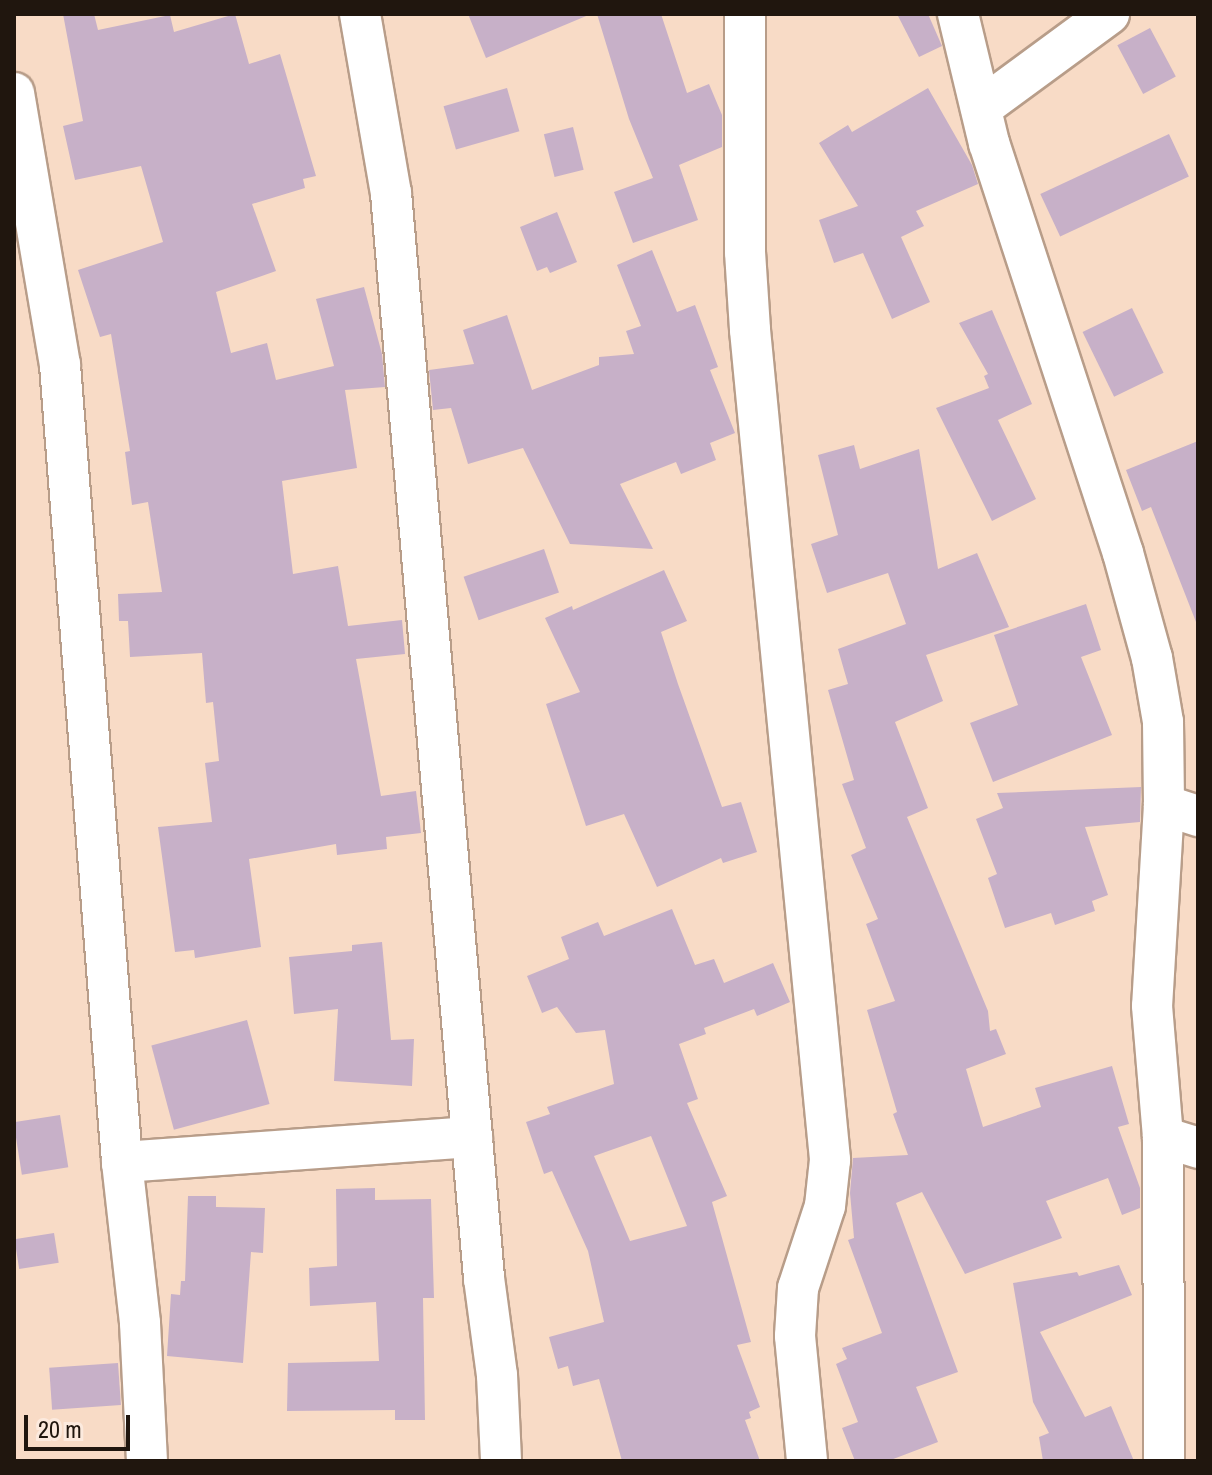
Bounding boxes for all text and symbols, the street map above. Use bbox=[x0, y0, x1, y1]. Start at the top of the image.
scale bar bbox=[28, 1399, 134, 1449]
text: 20 m bbox=[38, 1413, 82, 1445]

